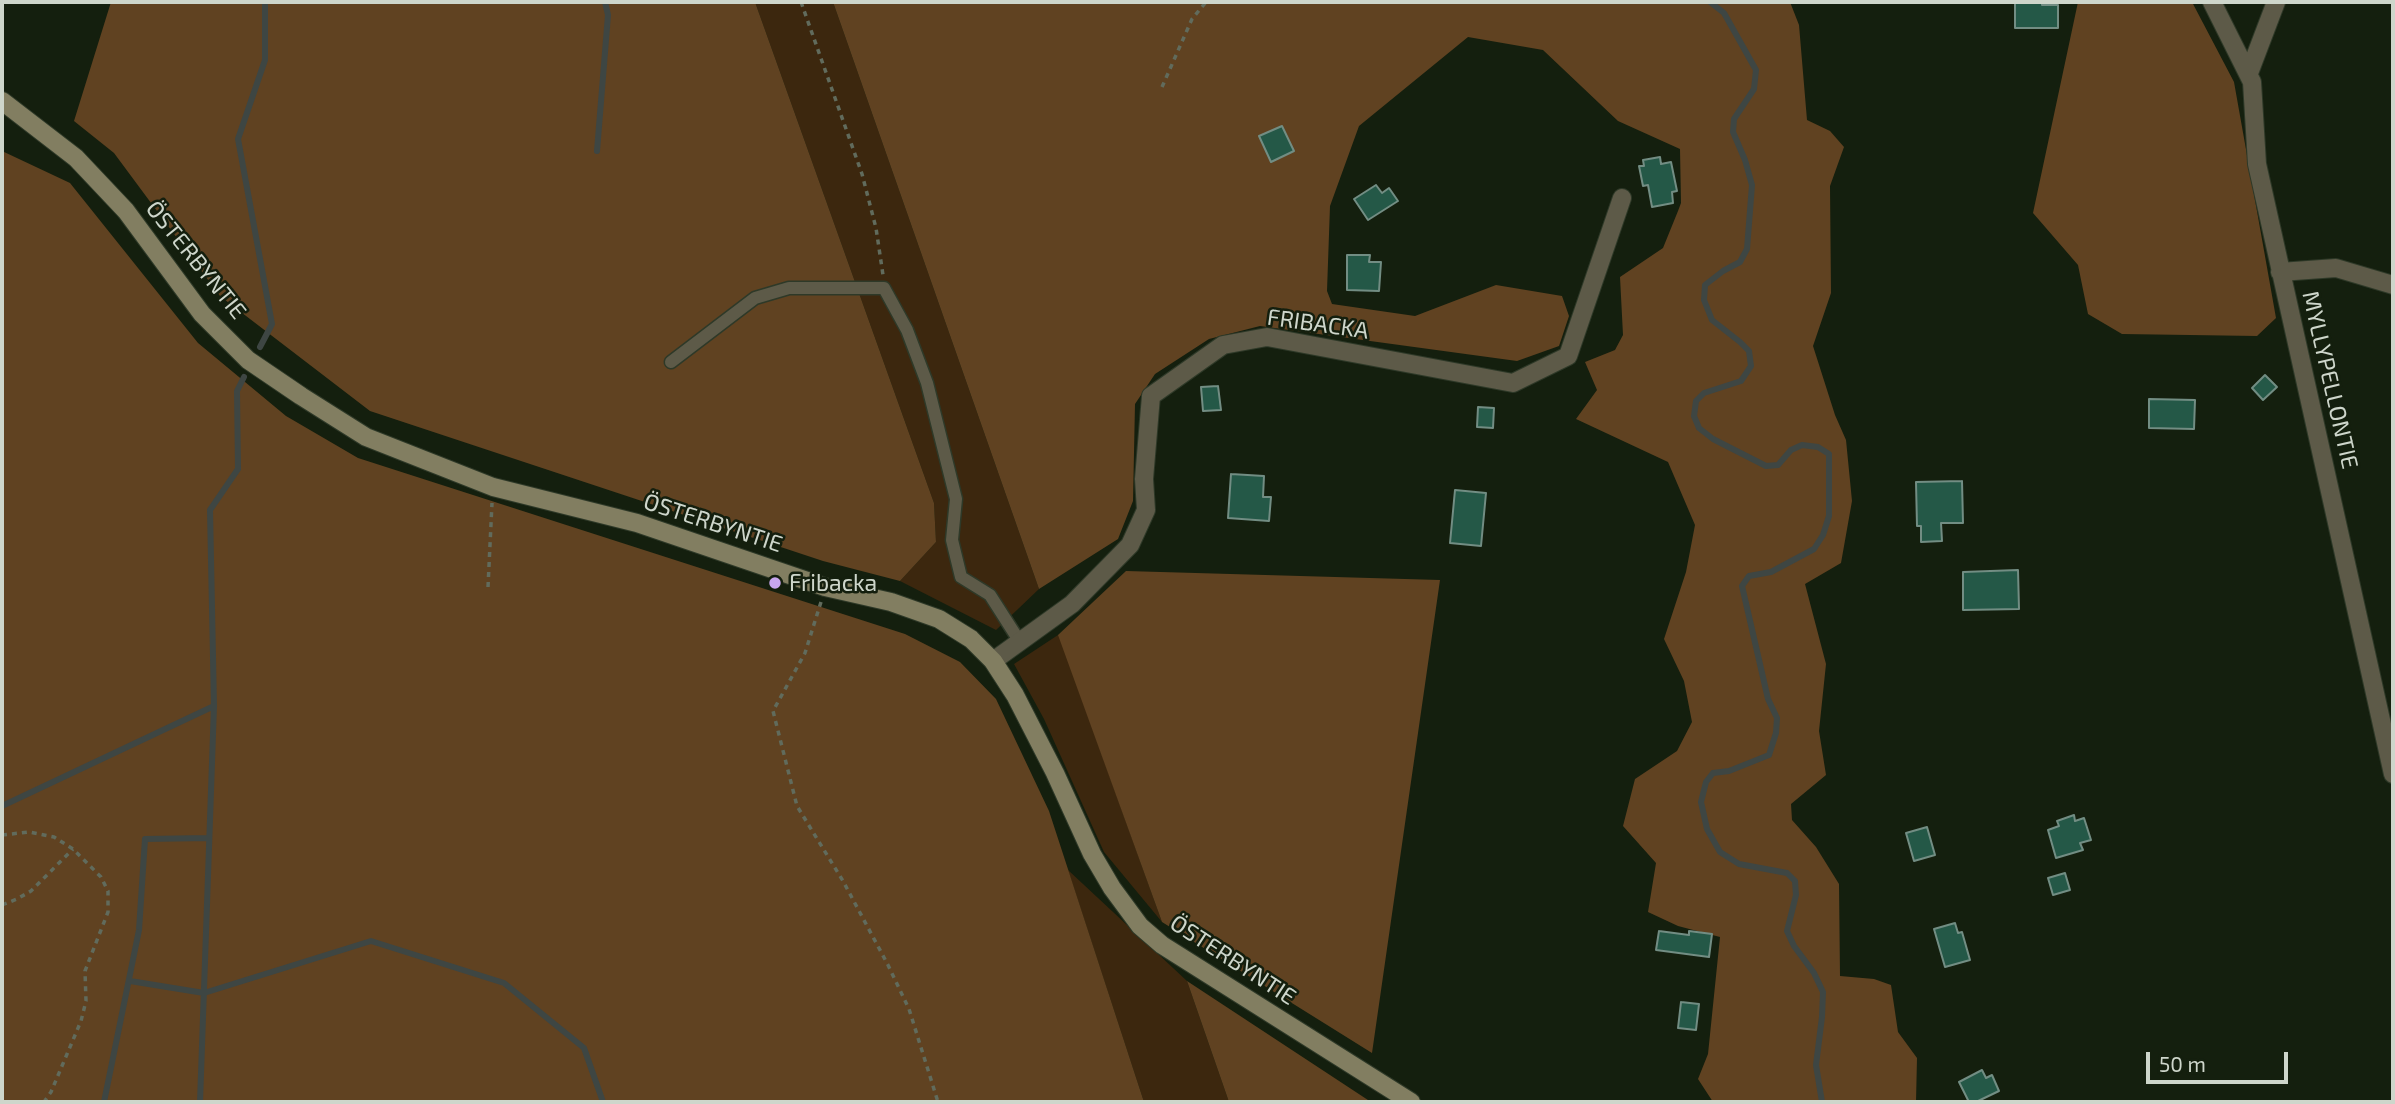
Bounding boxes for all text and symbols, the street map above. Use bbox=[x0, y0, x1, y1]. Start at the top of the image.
street label: ÖSTERBYNTIE bbox=[140, 195, 252, 325]
street label: MYLLYPELLONTIE bbox=[2296, 289, 2364, 471]
street label: FRIBACKA bbox=[1266, 303, 1370, 345]
street label: ÖSTERBYNTIE bbox=[640, 488, 786, 558]
place label: Fribacka bbox=[789, 569, 877, 597]
marker: Fribacka bbox=[767, 575, 783, 591]
street label: ÖSTERBYNTIE bbox=[1165, 909, 1301, 1011]
scale bar bbox=[2150, 1038, 2292, 1082]
text: 50 m bbox=[2159, 1051, 2206, 1076]

